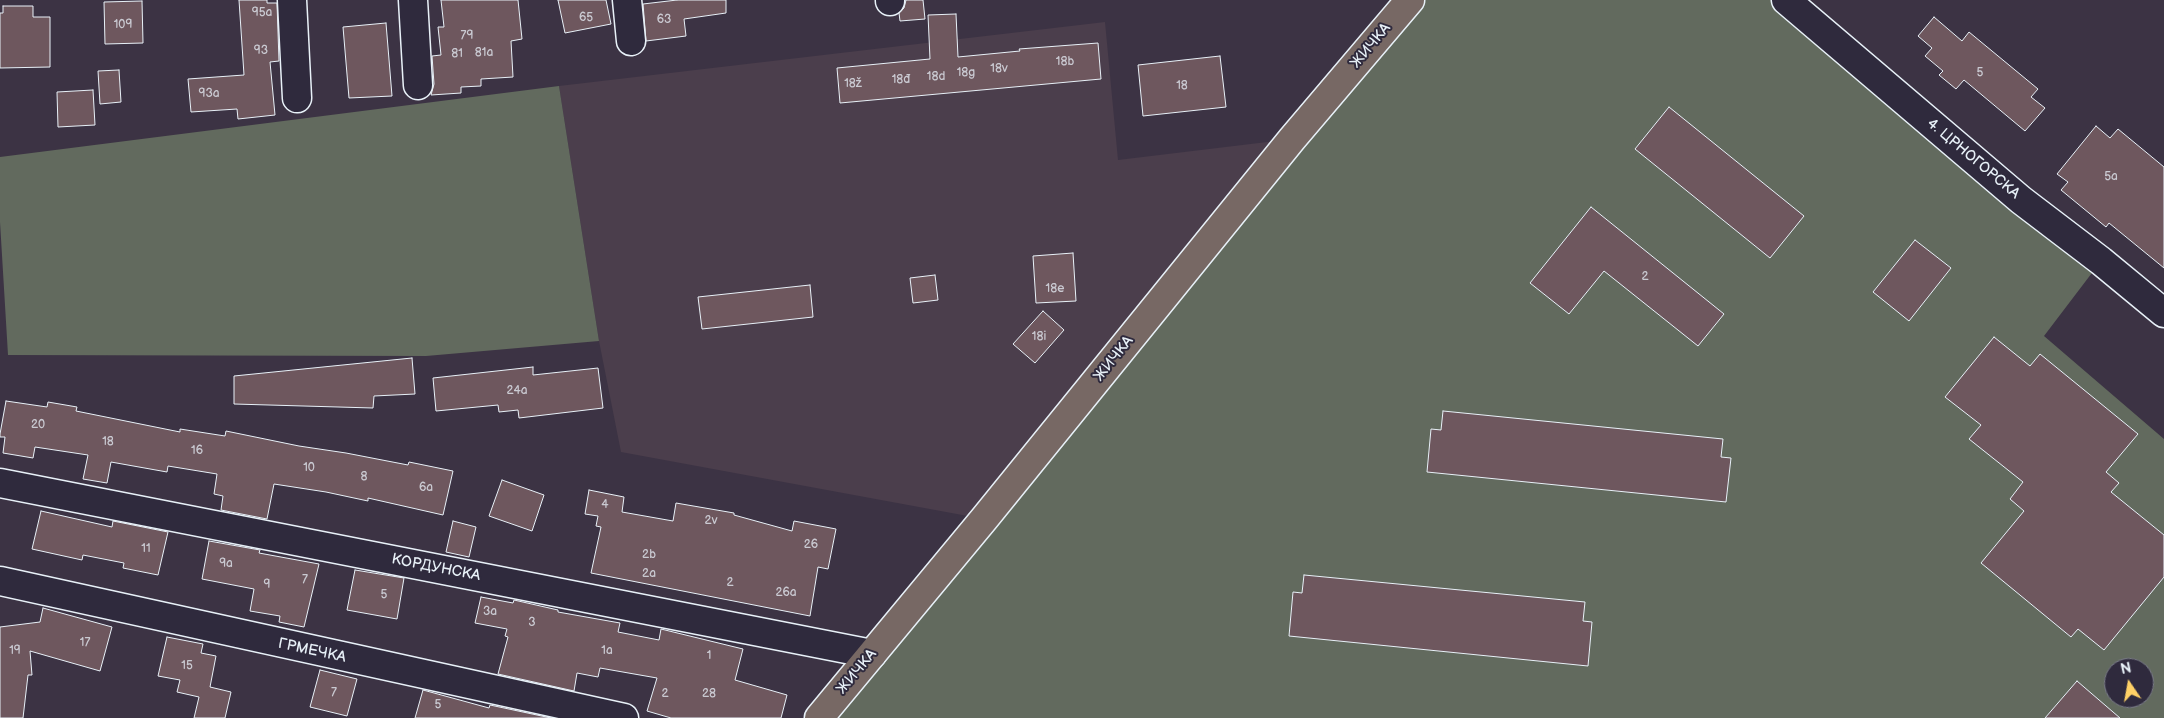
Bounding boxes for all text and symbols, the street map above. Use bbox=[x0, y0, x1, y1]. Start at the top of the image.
house number: 95a bbox=[252, 6, 272, 20]
house number: 65 bbox=[579, 11, 593, 25]
house number: 63 bbox=[657, 13, 671, 27]
house number: 109 bbox=[114, 18, 132, 32]
street label: ЖИЧКА bbox=[1347, 20, 1395, 72]
house number: 79 bbox=[461, 29, 473, 43]
house number: 93 bbox=[254, 44, 268, 58]
house number: 81a bbox=[475, 46, 493, 60]
house number: 81 bbox=[451, 47, 463, 61]
house number: 18b bbox=[1056, 55, 1074, 69]
house number: 18v bbox=[990, 62, 1008, 76]
house number: 18g bbox=[957, 66, 975, 80]
house number: 5 bbox=[1977, 66, 1983, 80]
house number: 18d bbox=[927, 70, 945, 84]
house number: 18đ bbox=[892, 73, 910, 87]
house number: 18ž bbox=[844, 77, 862, 91]
house number: 18 bbox=[1176, 79, 1188, 93]
house number: 93a bbox=[198, 87, 220, 101]
street label: 4. ЦРНОГОРСКА bbox=[1923, 115, 2023, 203]
house number: 5a bbox=[2104, 170, 2118, 184]
house number: 2 bbox=[1641, 270, 1649, 284]
house number: 18e bbox=[1046, 282, 1064, 296]
house number: 18i bbox=[1032, 330, 1046, 344]
street label: ЖИЧКА bbox=[1090, 333, 1138, 385]
house number: 24a bbox=[506, 384, 528, 398]
house number: 20 bbox=[31, 418, 45, 432]
house number: 18 bbox=[102, 435, 114, 449]
house number: 16 bbox=[191, 444, 203, 458]
house number: 10 bbox=[303, 461, 315, 475]
house number: 8 bbox=[361, 470, 367, 484]
house number: 6a bbox=[419, 481, 433, 495]
house number: 4 bbox=[601, 498, 609, 512]
house number: 2v bbox=[705, 514, 717, 528]
house number: 26 bbox=[804, 538, 818, 552]
house number: 11 bbox=[141, 542, 151, 556]
house number: 2b bbox=[642, 548, 656, 562]
street label: КОРДУНСКА bbox=[390, 551, 482, 585]
house number: 9a bbox=[219, 557, 233, 571]
house number: 2a bbox=[642, 567, 656, 581]
house number: 7 bbox=[302, 573, 308, 587]
house number: 2 bbox=[726, 576, 734, 590]
house number: 9 bbox=[264, 578, 270, 592]
house number: 26a bbox=[775, 586, 797, 600]
house number: 5 bbox=[381, 588, 387, 602]
house number: 3a bbox=[483, 605, 497, 619]
house number: 3 bbox=[528, 616, 536, 630]
street label: ГРМЕЧКА bbox=[276, 635, 348, 667]
house number: 17 bbox=[80, 636, 90, 650]
house number: 19 bbox=[9, 644, 21, 658]
house number: 1a bbox=[601, 644, 613, 658]
street label: ЖИЧКА bbox=[833, 646, 881, 698]
house number: 1 bbox=[707, 649, 711, 663]
north arrow bbox=[2104, 658, 2154, 708]
house number: 15 bbox=[181, 659, 193, 673]
text: N bbox=[2119, 659, 2133, 678]
house number: 7 bbox=[331, 686, 337, 700]
house number: 2 bbox=[661, 687, 669, 701]
house number: 28 bbox=[702, 687, 716, 701]
house number: 5 bbox=[435, 698, 441, 712]

